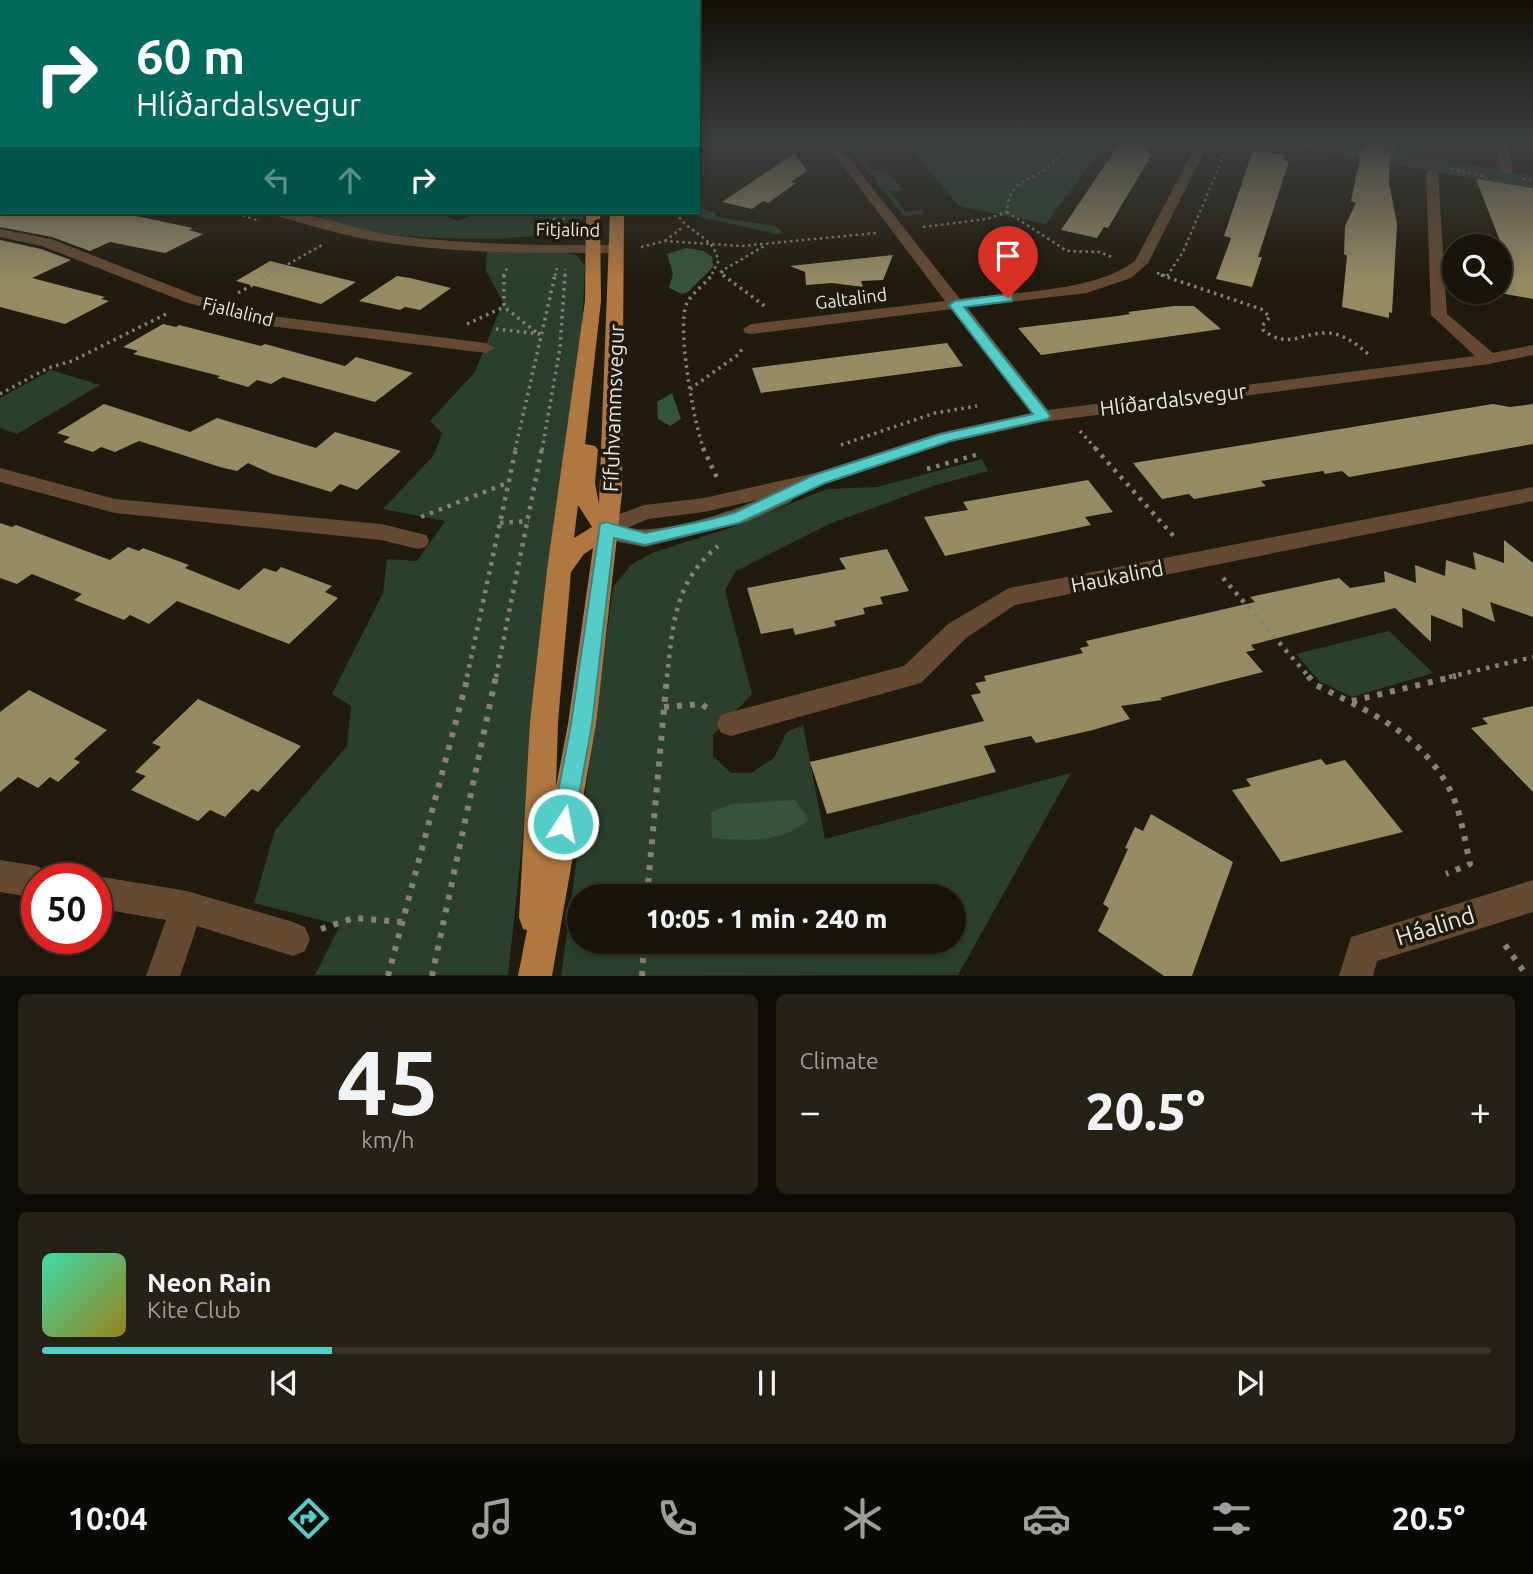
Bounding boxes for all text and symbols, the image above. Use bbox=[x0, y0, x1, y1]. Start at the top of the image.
icon: right bbox=[21, 28, 112, 119]
text: 60 m bbox=[136, 28, 245, 83]
text: Hlíðardalsvegur bbox=[136, 86, 361, 122]
icon: left bbox=[258, 161, 296, 199]
icon: ahead bbox=[331, 161, 369, 199]
icon: right bbox=[404, 161, 442, 199]
street label: Fitjalind bbox=[536, 218, 600, 240]
pin bbox=[978, 226, 1038, 298]
map controls bbox=[1442, 234, 1512, 304]
button: search bbox=[1442, 234, 1512, 304]
icon: arrive bbox=[989, 237, 1027, 275]
street label: Galtalind bbox=[814, 284, 888, 312]
street label: Fjallalind bbox=[201, 293, 275, 329]
street label: Fífuhvammsvegur bbox=[598, 323, 628, 493]
street label: Hlíðardalsvegur bbox=[1098, 378, 1248, 420]
street label: Haukalind bbox=[1069, 555, 1165, 597]
position arrow bbox=[526, 787, 600, 861]
speed limit sign: 50 bbox=[21, 863, 112, 954]
street label: Háalind bbox=[1392, 901, 1478, 951]
text: 10:05 · 1 min · 240 m bbox=[646, 904, 887, 933]
text: 45 bbox=[336, 1030, 439, 1132]
text: Climate bbox=[800, 1048, 879, 1073]
text: 20.5° bbox=[1085, 1082, 1205, 1140]
text: − bbox=[800, 1090, 821, 1132]
text: + bbox=[1470, 1090, 1491, 1132]
text: km/h bbox=[361, 1127, 414, 1152]
text: Neon Rain bbox=[147, 1268, 272, 1297]
text: Kite Club bbox=[147, 1297, 241, 1322]
icon: previous bbox=[265, 1364, 303, 1402]
icon: pause bbox=[748, 1364, 786, 1402]
icon: next bbox=[1231, 1364, 1269, 1402]
icon: directions bbox=[284, 1494, 333, 1543]
icon: music bbox=[468, 1494, 517, 1543]
icon: phone bbox=[653, 1494, 702, 1543]
icon: climate bbox=[838, 1494, 887, 1543]
icon: car bbox=[1022, 1494, 1071, 1543]
icon: filters bbox=[1207, 1494, 1256, 1543]
text: 10:04 bbox=[68, 1500, 148, 1536]
text: 20.5° bbox=[1392, 1500, 1465, 1536]

